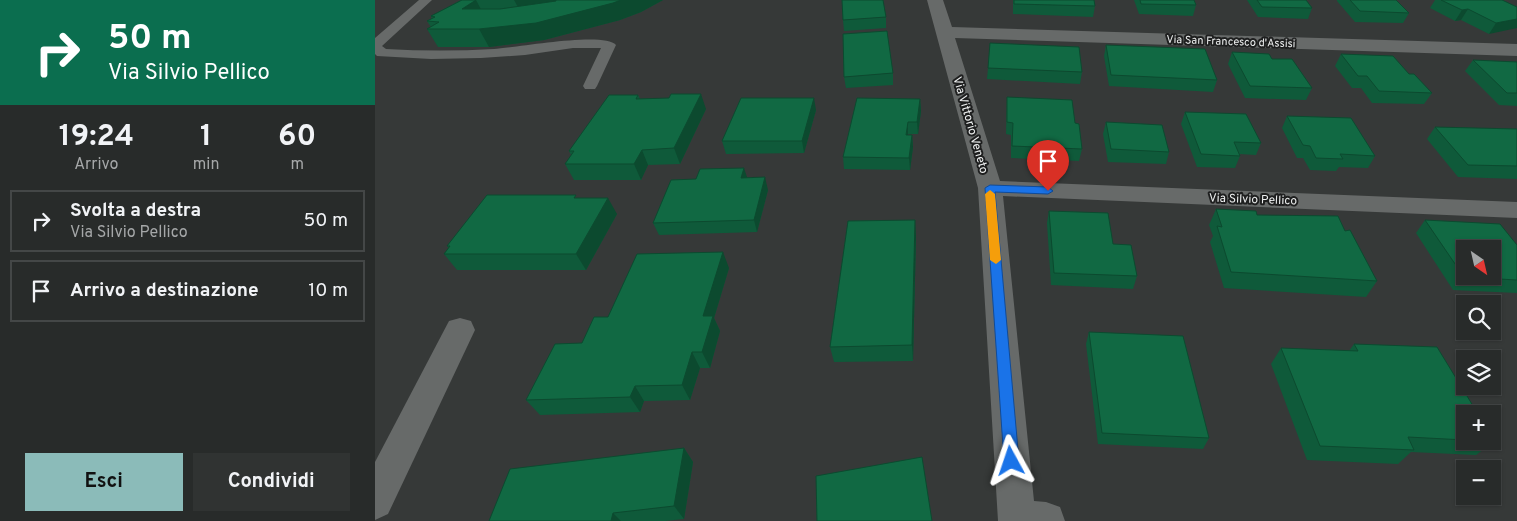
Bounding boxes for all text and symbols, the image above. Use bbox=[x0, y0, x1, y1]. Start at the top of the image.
text: 50 m bbox=[108, 17, 192, 61]
icon: right bbox=[25, 20, 90, 85]
street label: Via San Francesco d'Assisi bbox=[1166, 33, 1296, 51]
text: Via Silvio Pellico bbox=[108, 60, 270, 87]
street label: Via Vittorio Veneto bbox=[949, 75, 992, 176]
text: 19:24 bbox=[59, 119, 134, 156]
text: 1 bbox=[200, 119, 212, 156]
text: 60 bbox=[278, 119, 316, 156]
pin bbox=[1027, 140, 1069, 191]
icon: arrive bbox=[1034, 147, 1062, 175]
text: Arrivo bbox=[74, 155, 119, 175]
text: min bbox=[193, 155, 219, 175]
text: m bbox=[290, 155, 304, 175]
street label: Via Silvio Pellico bbox=[1209, 190, 1298, 210]
text: Svolta a destra bbox=[70, 199, 201, 223]
icon: right bbox=[27, 207, 55, 235]
text: 50 m bbox=[303, 209, 348, 233]
text: Via Silvio Pellico bbox=[70, 223, 188, 243]
north arrow bbox=[1456, 240, 1501, 285]
map controls bbox=[1456, 240, 1501, 505]
icon: arrive bbox=[27, 277, 55, 305]
text: Arrivo a destinazione bbox=[70, 279, 259, 303]
text: 10 m bbox=[308, 279, 348, 303]
button: search bbox=[1456, 295, 1501, 340]
button: layers bbox=[1456, 350, 1501, 395]
button: + bbox=[1456, 405, 1501, 450]
position arrow bbox=[984, 434, 1036, 486]
button: Esci bbox=[25, 453, 183, 511]
button: Condividi bbox=[193, 453, 350, 511]
button: − bbox=[1456, 460, 1501, 505]

